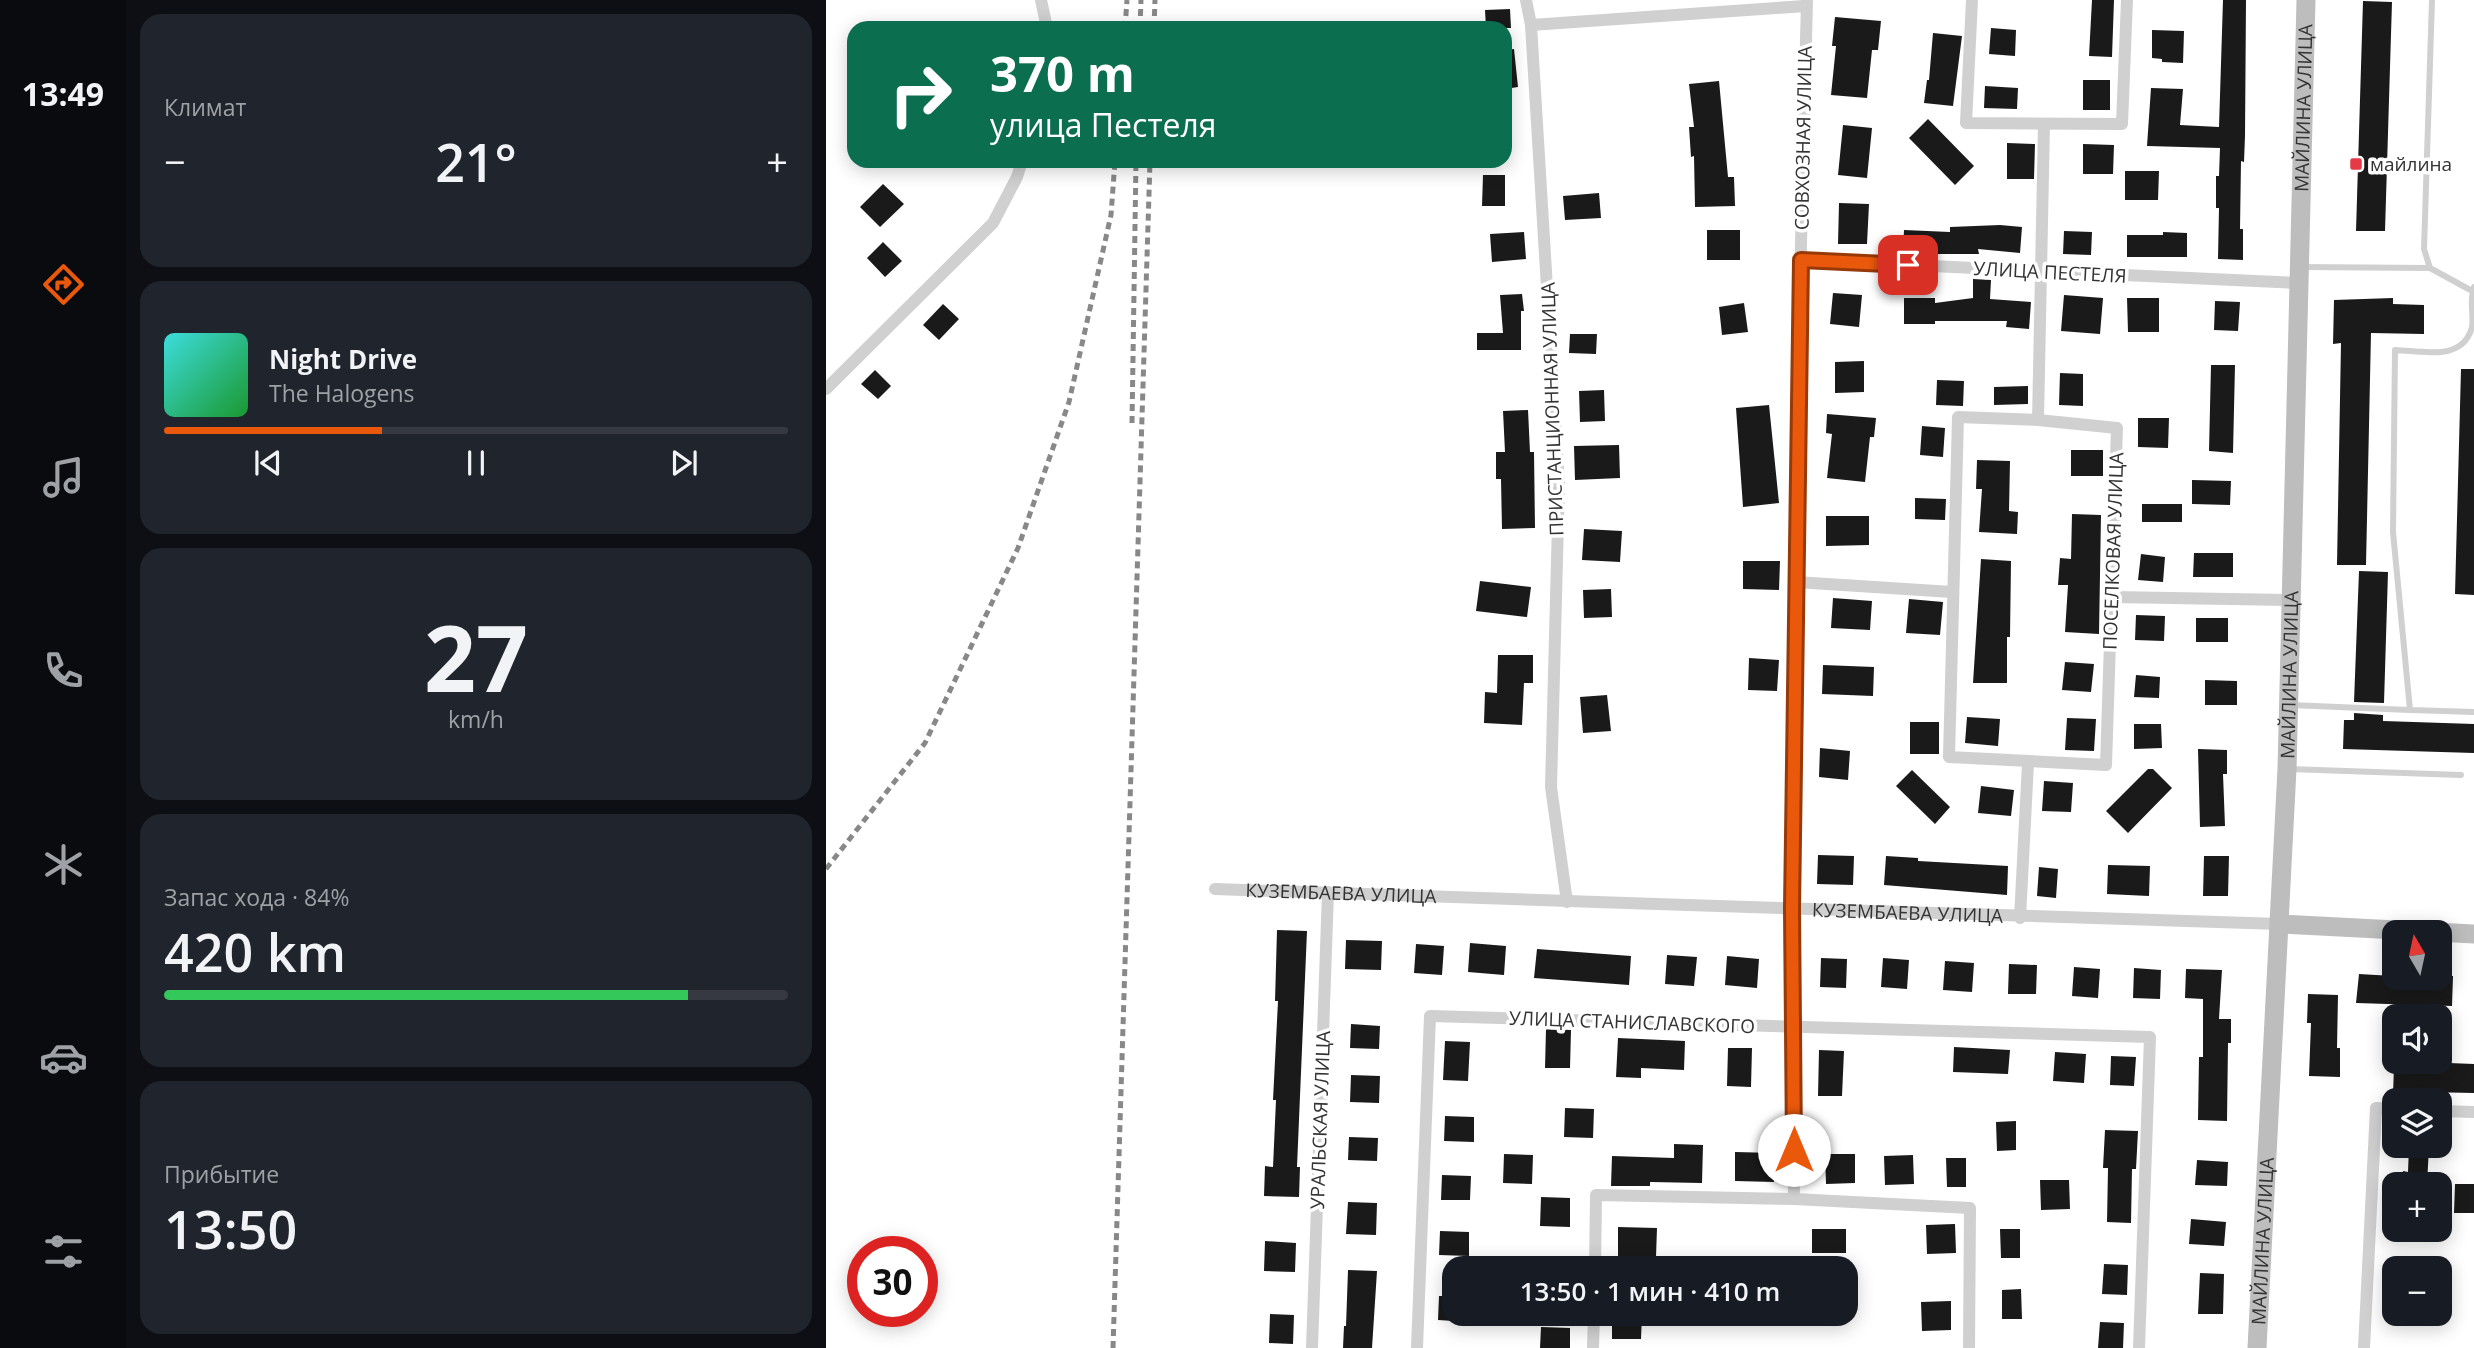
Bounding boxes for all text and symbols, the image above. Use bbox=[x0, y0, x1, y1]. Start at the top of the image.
street label: МАЙЛИНА УЛИЦА bbox=[2288, 24, 2318, 192]
text: 370 m bbox=[990, 40, 1135, 106]
street label: СОВХОЗНАЯ УЛИЦА bbox=[1788, 46, 1818, 230]
icon: right bbox=[875, 49, 966, 140]
text: 13:49 bbox=[22, 72, 104, 115]
text: Климат bbox=[164, 91, 246, 123]
text: улица Пестеля bbox=[990, 103, 1216, 146]
text: 21° bbox=[435, 126, 517, 197]
text: − bbox=[164, 135, 186, 187]
text: + bbox=[766, 135, 788, 187]
place label: майлина bbox=[2370, 151, 2452, 177]
marker: майлина bbox=[2348, 156, 2364, 172]
pin bbox=[1878, 235, 1938, 295]
icon: arrive bbox=[1889, 246, 1927, 284]
street label: УЛИЦА ПЕСТЕЛЯ bbox=[1973, 255, 2127, 289]
icon: directions bbox=[39, 260, 88, 309]
street label: ПРИСТАНЦИОННАЯ УЛИЦА bbox=[1535, 282, 1569, 536]
text: Night Drive bbox=[269, 341, 417, 377]
text: The Halogens bbox=[269, 377, 415, 409]
icon: previous bbox=[249, 444, 287, 482]
icon: pause bbox=[457, 444, 495, 482]
icon: next bbox=[665, 444, 703, 482]
street label: ПОСЕЛКОВАЯ УЛИЦА bbox=[2097, 452, 2129, 650]
icon: music bbox=[39, 453, 88, 502]
street label: МАЙЛИНА УЛИЦА bbox=[2274, 591, 2304, 759]
text: 27 bbox=[424, 595, 528, 719]
icon: phone bbox=[39, 646, 88, 695]
text: km/h bbox=[448, 703, 504, 735]
icon: climate bbox=[39, 840, 88, 889]
street label: КУЗЕМБАЕВА УЛИЦА bbox=[1245, 877, 1437, 909]
text: Запас хода · 84% bbox=[164, 881, 349, 913]
street label: КУЗЕМБАЕВА УЛИЦА bbox=[1812, 897, 2004, 929]
text: 420 km bbox=[164, 916, 346, 987]
north arrow bbox=[2382, 920, 2452, 990]
map controls bbox=[2382, 920, 2452, 1326]
button: sound bbox=[2382, 1004, 2452, 1074]
street label: УЛИЦА СТАНИСЛАВСКОГО bbox=[1509, 1005, 1755, 1039]
street label: УРАЛЬСКАЯ УЛИЦА bbox=[1304, 1030, 1336, 1210]
icon: car bbox=[39, 1033, 88, 1082]
button: layers bbox=[2382, 1088, 2452, 1158]
position arrow bbox=[1757, 1113, 1831, 1187]
street label: МАЙЛИНА УЛИЦА bbox=[2245, 1157, 2280, 1326]
text: Прибытие bbox=[164, 1158, 279, 1190]
button: + bbox=[2382, 1172, 2452, 1242]
text: 13:50 bbox=[164, 1193, 297, 1264]
icon: filters bbox=[39, 1227, 88, 1276]
speed limit sign: 30 bbox=[847, 1236, 938, 1327]
button: − bbox=[2382, 1256, 2452, 1326]
text: 13:50 · 1 мин · 410 m bbox=[1520, 1273, 1780, 1309]

